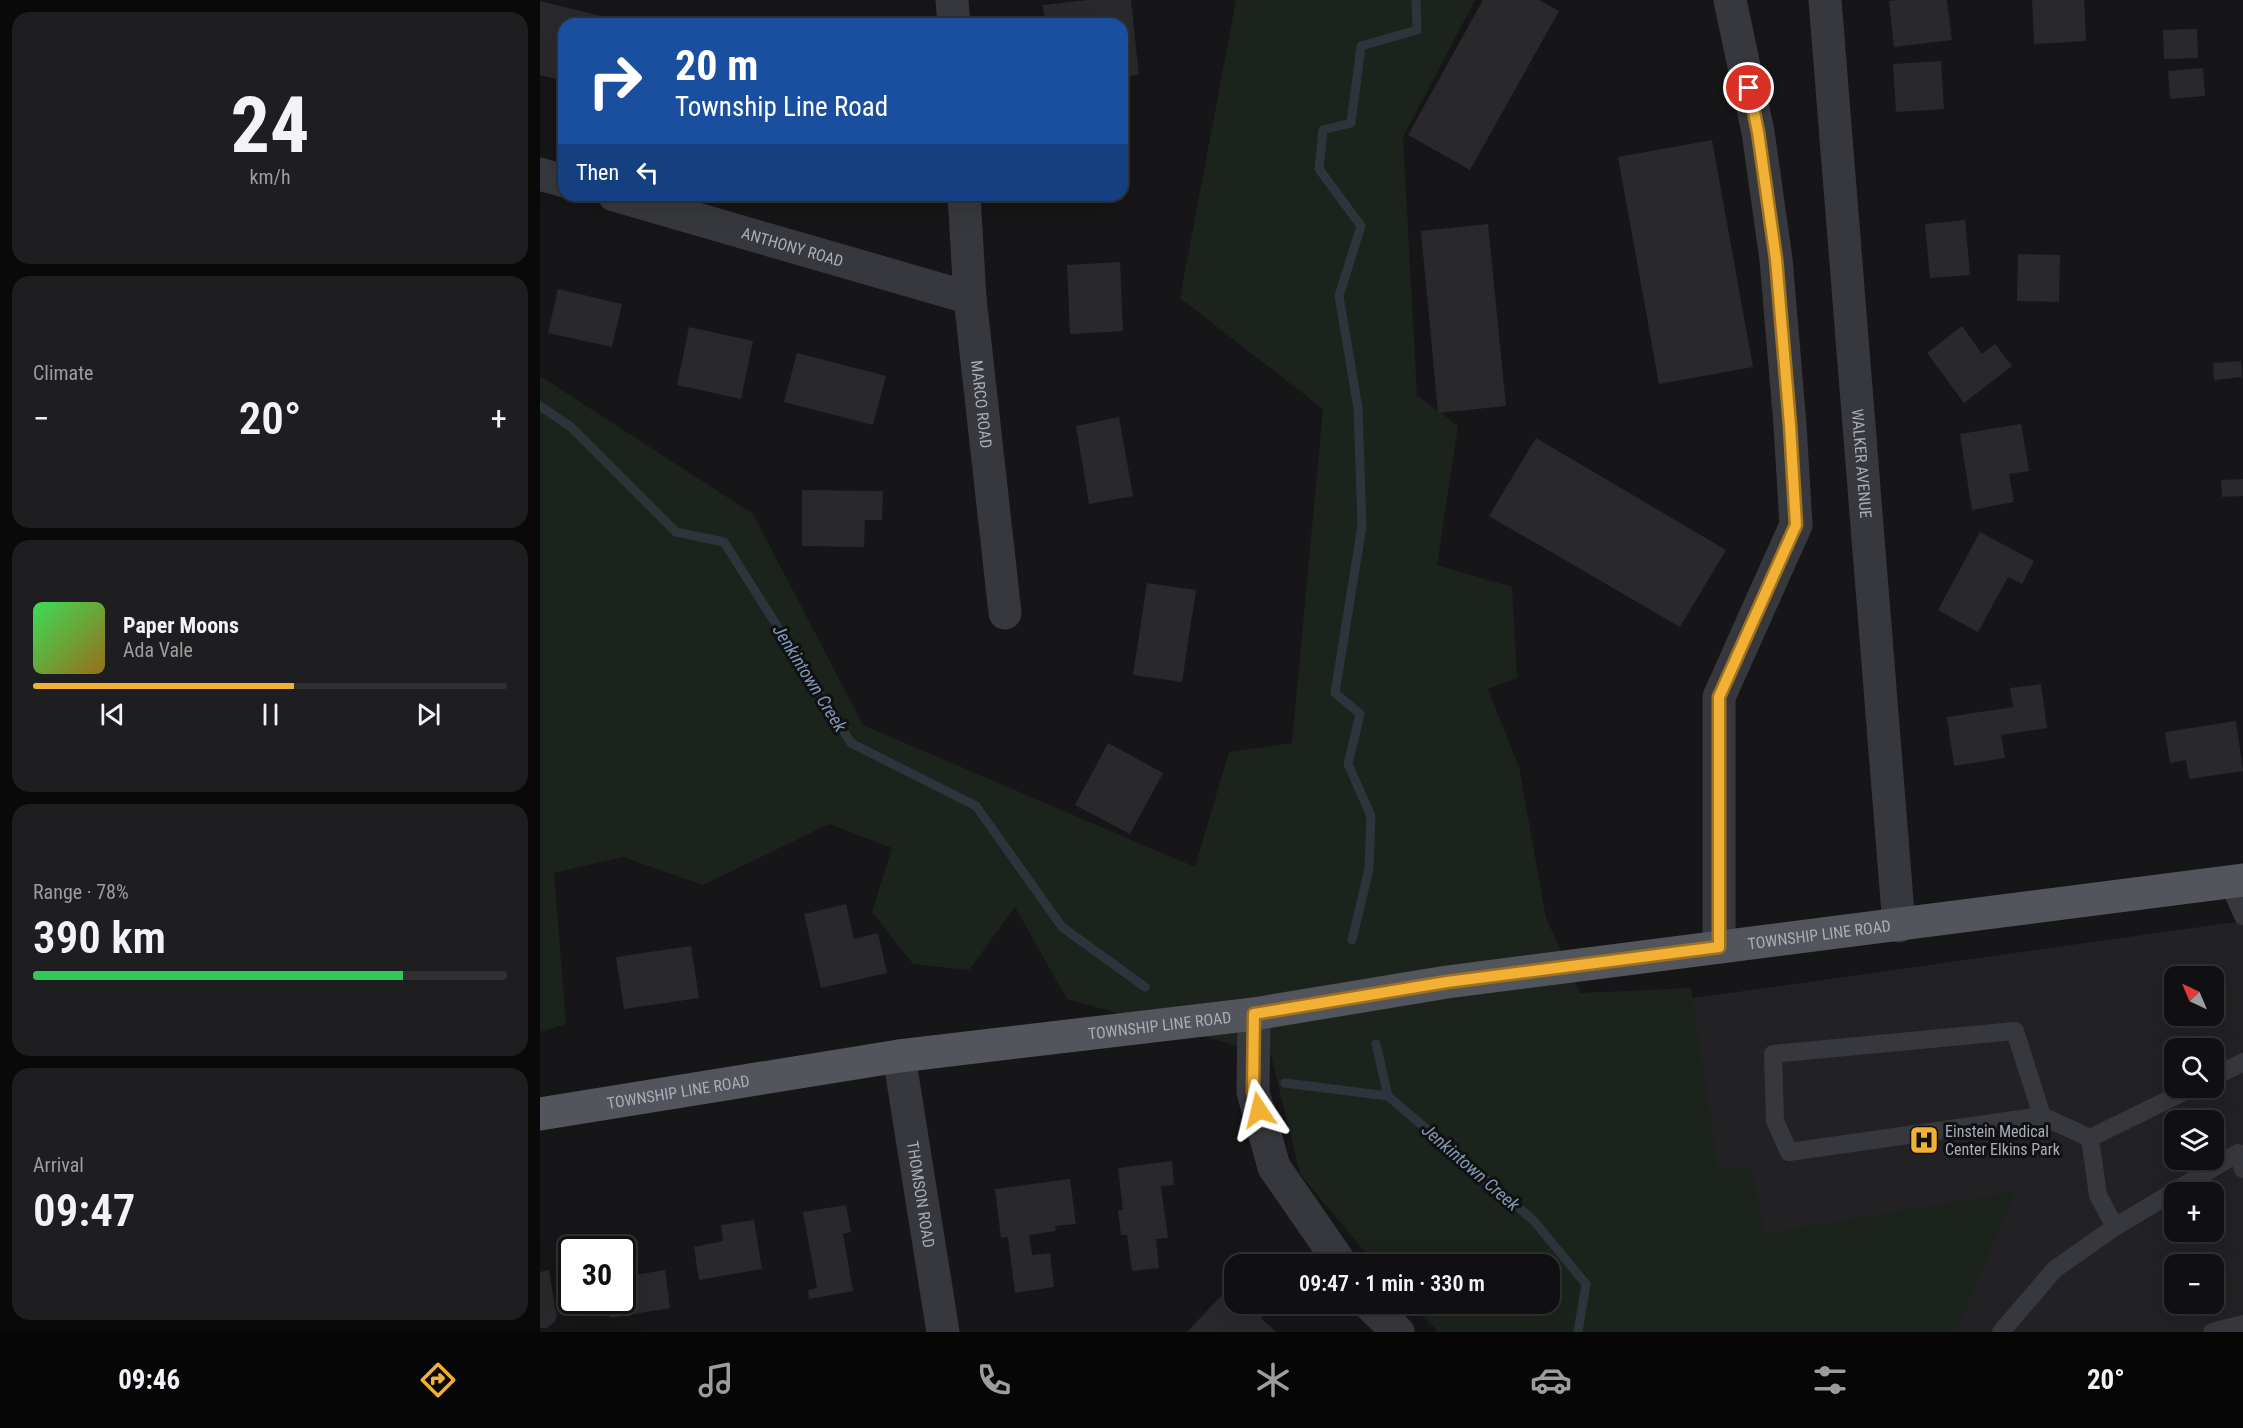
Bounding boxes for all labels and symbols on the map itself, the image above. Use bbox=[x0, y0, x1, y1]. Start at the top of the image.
pin bbox=[1723, 62, 1774, 113]
street label: ANTHONY ROAD bbox=[740, 223, 846, 270]
street label: MARCO ROAD bbox=[967, 359, 996, 449]
street label: WALKER AVENUE bbox=[1848, 408, 1876, 519]
water label: Jenkintown Creek bbox=[769, 621, 852, 736]
street label: TOWNSHIP LINE ROAD bbox=[1747, 916, 1892, 953]
north arrow bbox=[2164, 966, 2224, 1026]
street label: TOWNSHIP LINE ROAD bbox=[1087, 1007, 1232, 1043]
street label: TOWNSHIP LINE ROAD bbox=[606, 1071, 751, 1113]
position arrow bbox=[1227, 1078, 1291, 1142]
water label: Jenkintown Creek bbox=[1418, 1119, 1525, 1216]
place label: Einstein Medical Center Elkins Park bbox=[1945, 1122, 2061, 1159]
hospital icon: Einstein Medical Center Elkins Park bbox=[1908, 1124, 1940, 1156]
street label: THOMSON ROAD bbox=[903, 1140, 939, 1249]
speed limit sign: 30 bbox=[558, 1236, 636, 1314]

